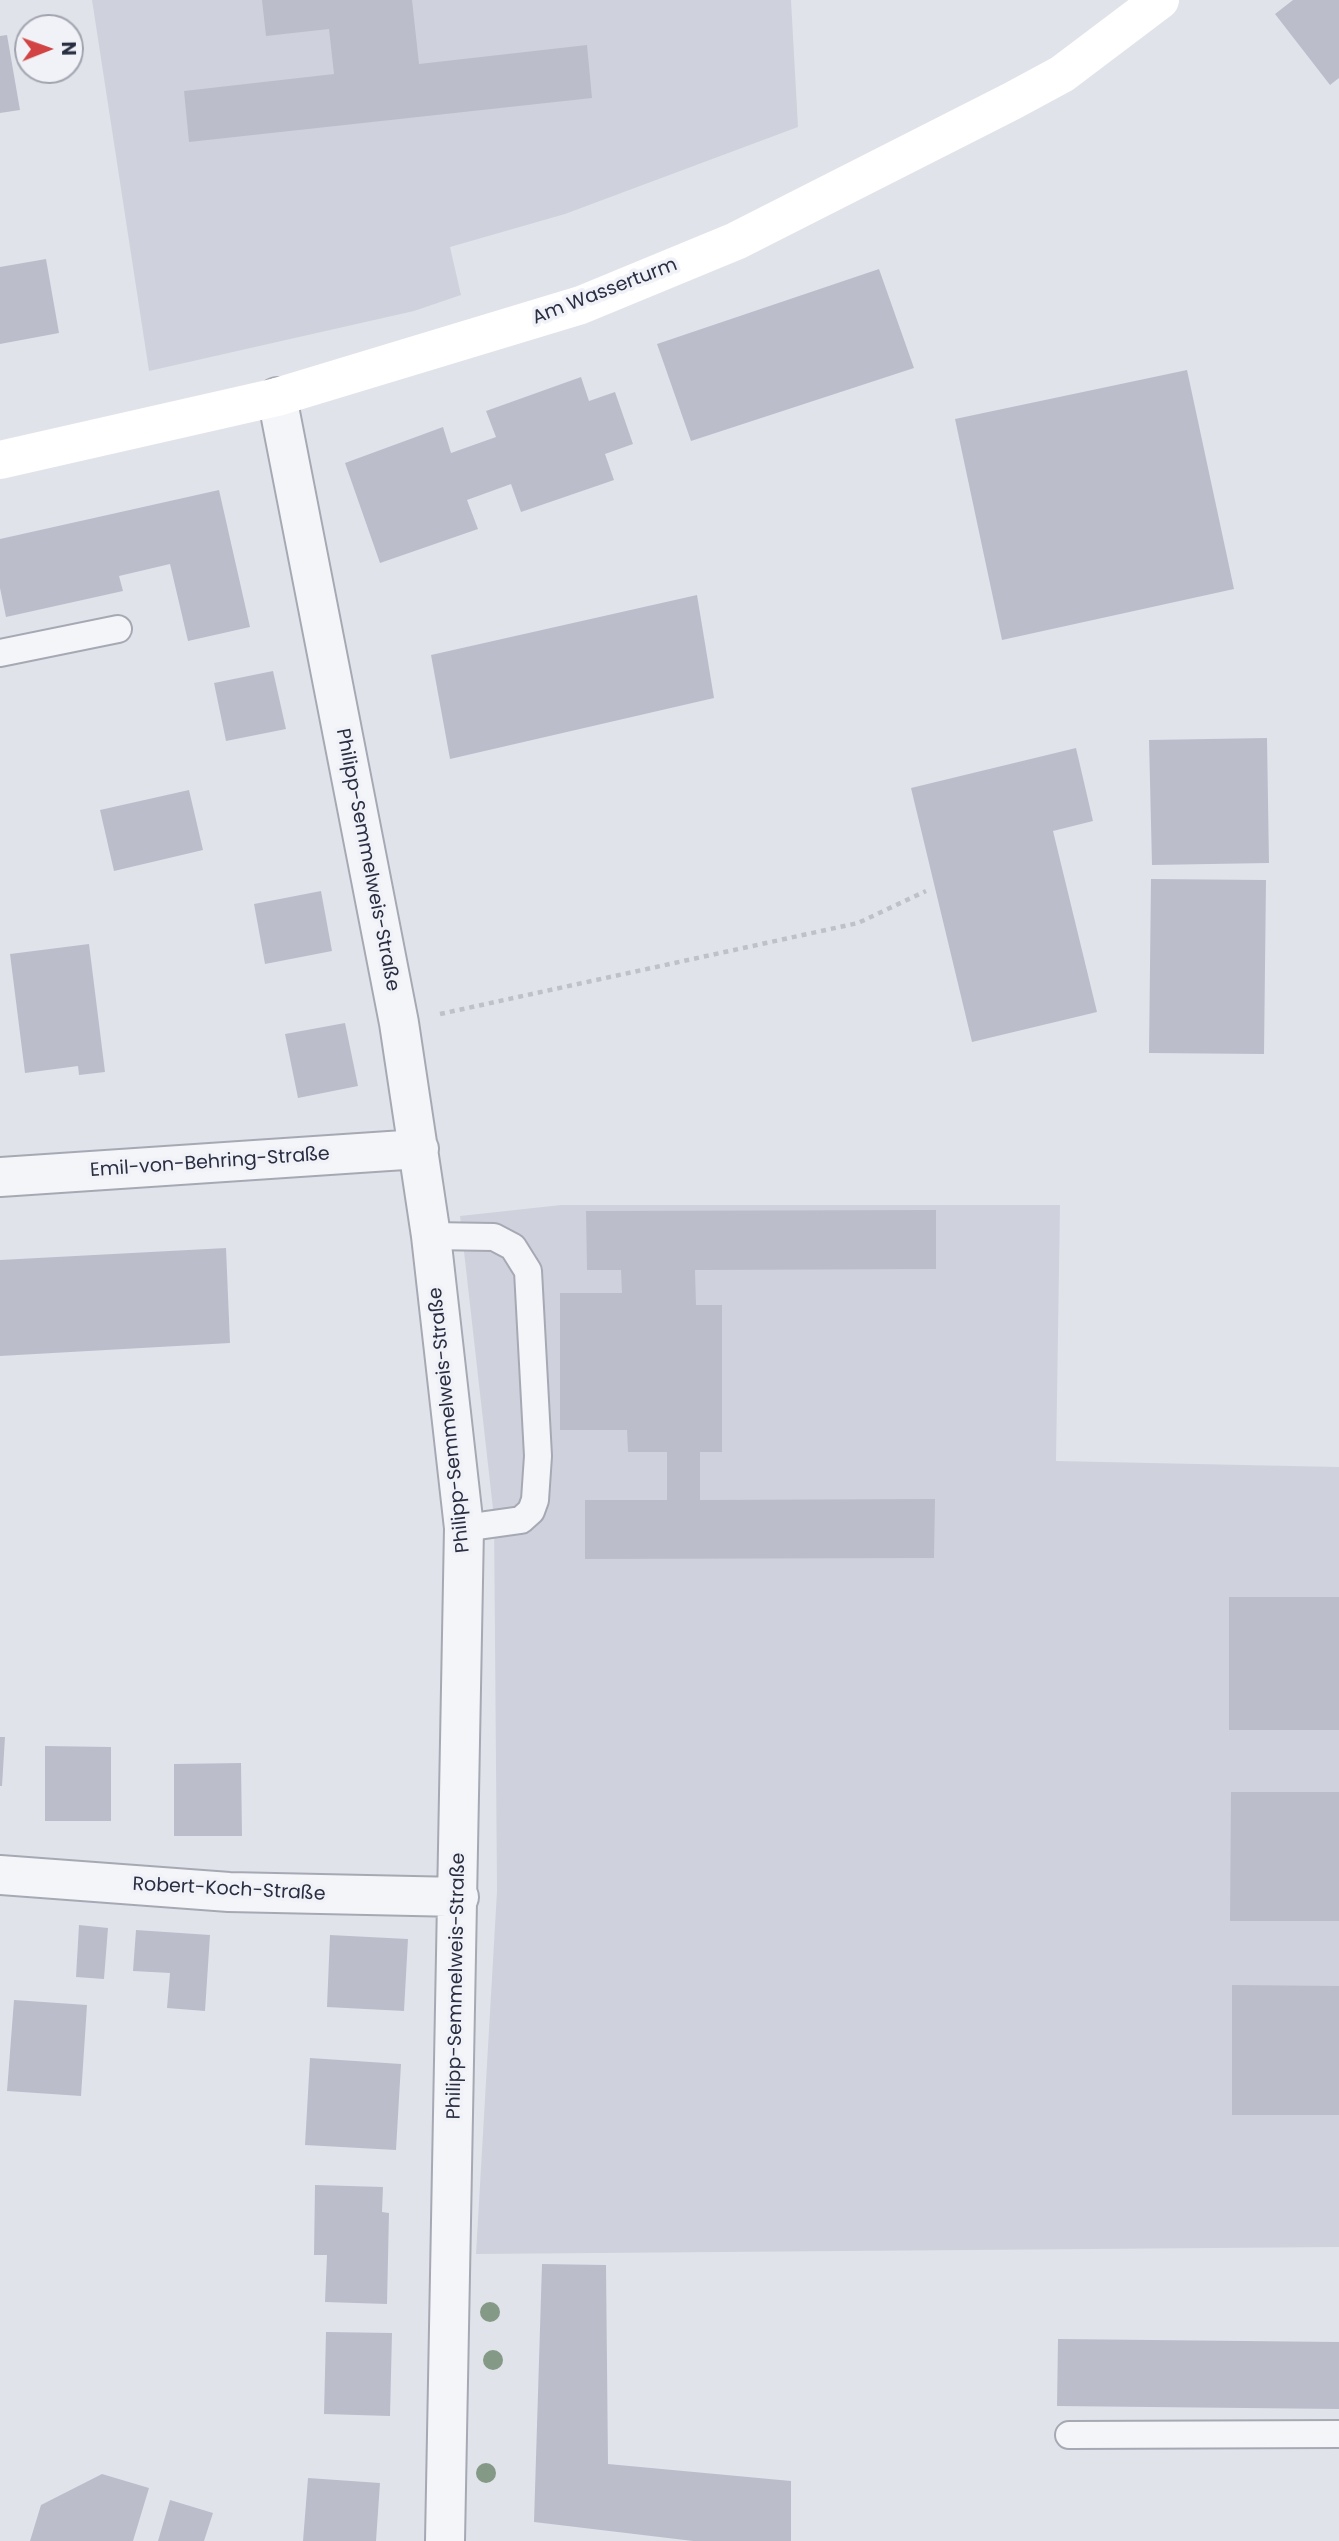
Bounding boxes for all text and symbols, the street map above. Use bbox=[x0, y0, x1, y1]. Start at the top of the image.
north arrow bbox=[14, 14, 84, 84]
text: N bbox=[55, 41, 82, 56]
street label: Am Wasserturm bbox=[529, 254, 681, 330]
street label: Philipp-Semmelweis-Straße bbox=[330, 727, 404, 993]
street label: Emil-von-Behring-Straße bbox=[89, 1143, 331, 1183]
street label: Philipp-Semmelweis-Straße bbox=[425, 1286, 475, 1554]
street label: Philipp-Semmelweis-Straße bbox=[443, 1852, 471, 2120]
street label: Robert-Koch-Straße bbox=[132, 1874, 326, 1906]

